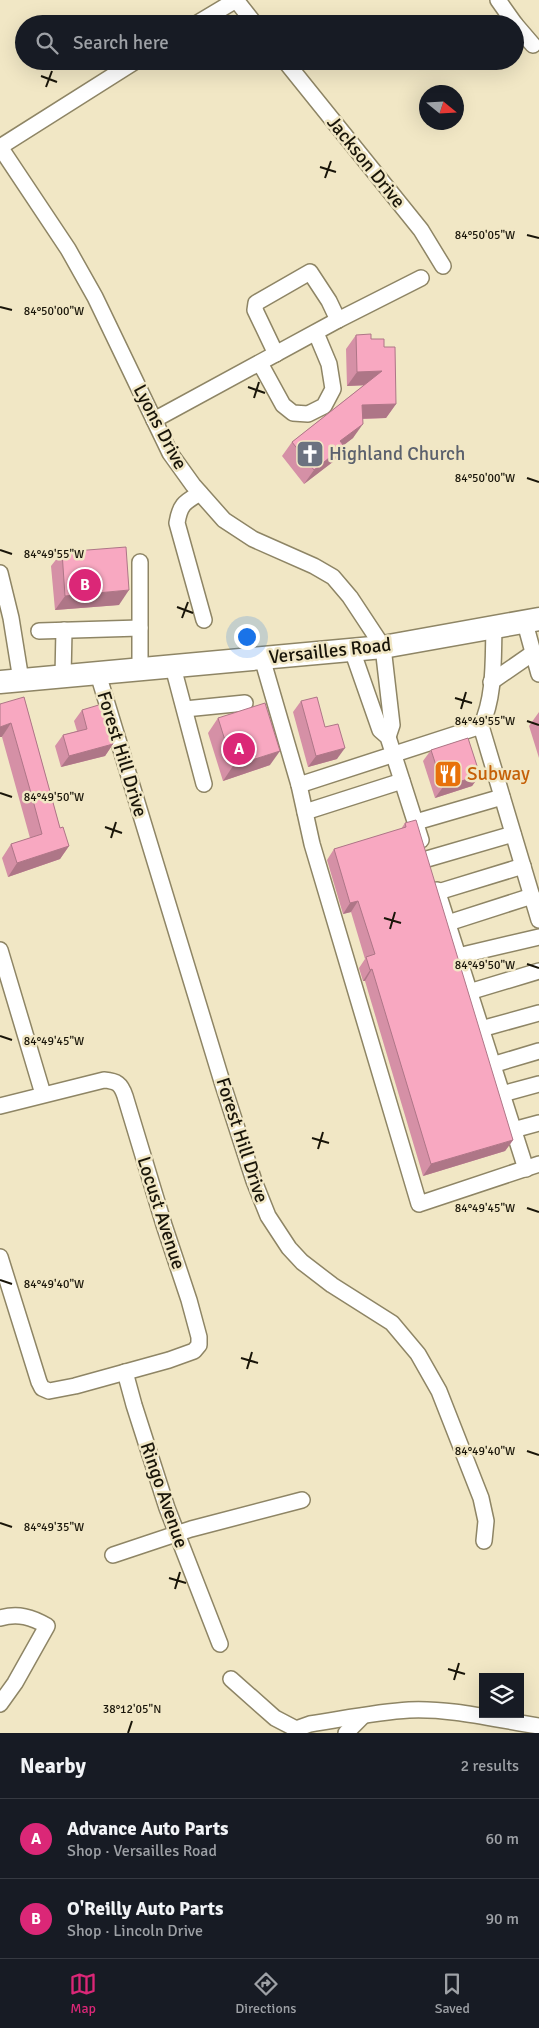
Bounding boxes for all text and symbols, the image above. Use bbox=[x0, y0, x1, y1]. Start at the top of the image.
search box bbox=[15, 15, 524, 70]
icon: search bbox=[33, 29, 61, 57]
text: Search here bbox=[73, 31, 169, 55]
north arrow bbox=[419, 85, 464, 130]
street label: Jackson Drive bbox=[322, 111, 410, 213]
text: 84°50'05"W bbox=[455, 228, 515, 243]
text: 84°50'00"W bbox=[24, 304, 84, 319]
street label: Lyons Drive bbox=[128, 380, 192, 474]
church icon: Highland Church bbox=[295, 439, 325, 469]
place label: Highland Church bbox=[329, 442, 465, 466]
text: 84°50'00"W bbox=[455, 471, 515, 486]
text: 84°49'55"W bbox=[24, 547, 84, 562]
pin: B bbox=[69, 566, 101, 604]
your location bbox=[234, 624, 260, 650]
street label: Versailles Road bbox=[268, 633, 392, 669]
street label: Forest Hill Drive bbox=[92, 688, 152, 820]
text: 84°49'55"W bbox=[455, 714, 515, 729]
pin: A bbox=[223, 730, 255, 768]
restaurant icon: Subway bbox=[433, 759, 463, 789]
place label: Subway bbox=[467, 762, 530, 786]
text: 84°49'50"W bbox=[24, 790, 84, 805]
text: 84°49'50"W bbox=[455, 958, 515, 973]
text: 84°49'45"W bbox=[24, 1034, 84, 1049]
street label: Forest Hill Drive bbox=[210, 1074, 274, 1206]
street label: Locust Avenue bbox=[131, 1154, 191, 1272]
text: 84°49'45"W bbox=[455, 1201, 515, 1216]
text: 84°49'40"W bbox=[24, 1277, 84, 1292]
street label: Ringo Avenue bbox=[135, 1439, 193, 1551]
text: 84°49'40"W bbox=[455, 1444, 515, 1459]
text: 84°49'35"W bbox=[24, 1520, 84, 1535]
map controls bbox=[479, 1673, 524, 1718]
button: layers bbox=[479, 1673, 524, 1718]
text: 38°12'05"N bbox=[103, 1702, 161, 1717]
text: Nearby bbox=[20, 1753, 86, 1779]
text: 2 results bbox=[460, 1756, 519, 1776]
text: Advance Auto Parts bbox=[67, 1817, 229, 1841]
text: A bbox=[31, 1829, 41, 1849]
text: 60 m bbox=[485, 1829, 519, 1849]
text: Shop · Versailles Road bbox=[67, 1841, 217, 1861]
text: O'Reilly Auto Parts bbox=[67, 1897, 223, 1921]
text: B bbox=[31, 1909, 41, 1929]
text: 90 m bbox=[485, 1909, 519, 1929]
text: Shop · Lincoln Drive bbox=[67, 1921, 203, 1941]
tab: Map bbox=[69, 1970, 97, 2017]
tab: Directions bbox=[235, 1970, 296, 2017]
tab: Saved bbox=[435, 1970, 470, 2017]

